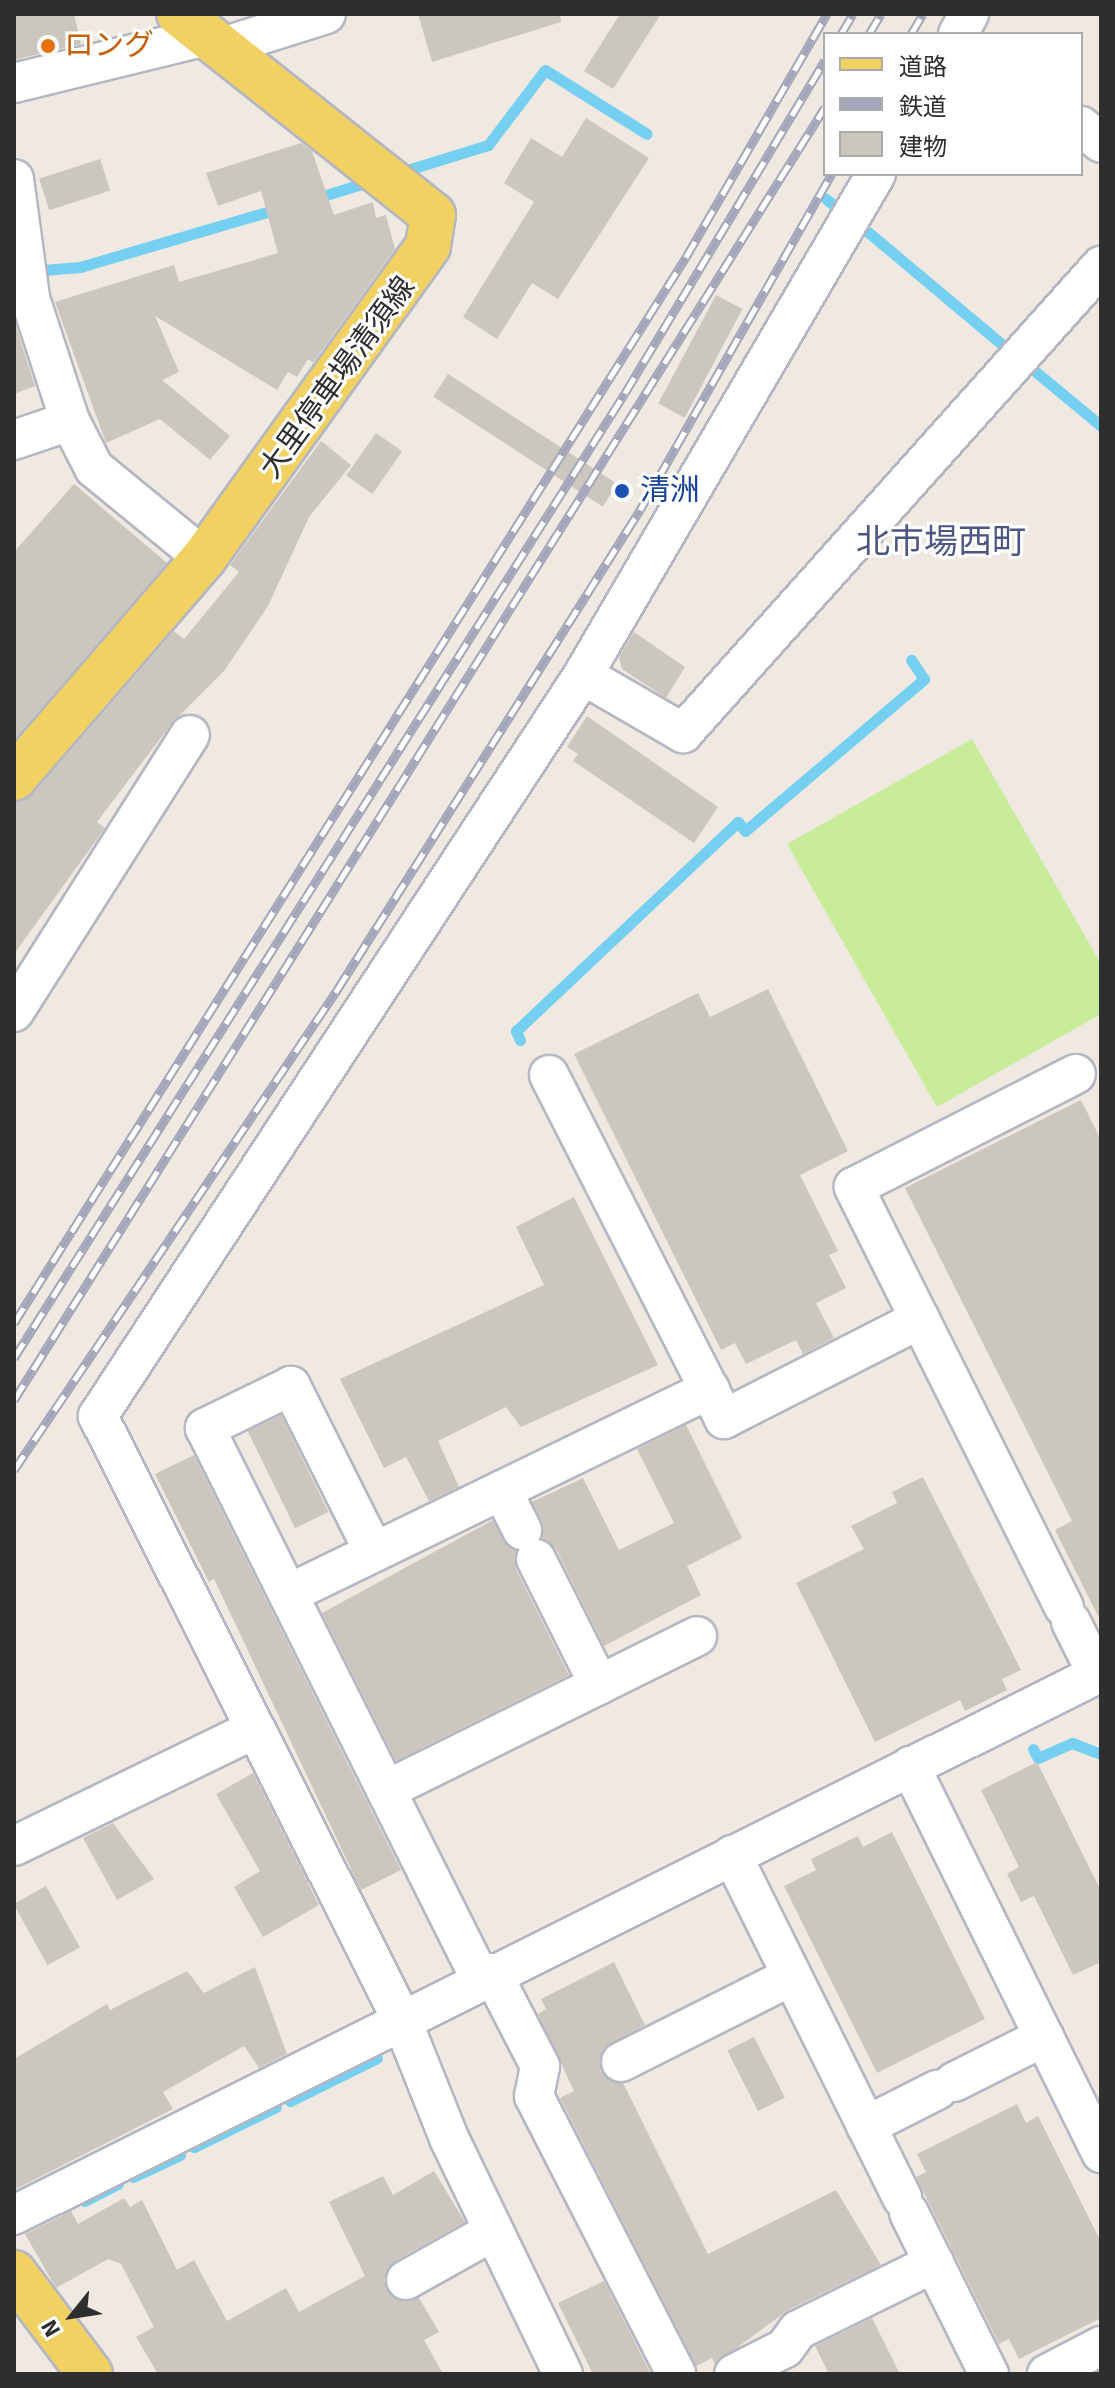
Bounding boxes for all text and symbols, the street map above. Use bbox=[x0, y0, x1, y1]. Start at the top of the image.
place label: ロング bbox=[64, 28, 154, 64]
legend bbox=[823, 32, 1083, 176]
marker: ロング bbox=[39, 37, 57, 55]
text: 道路 bbox=[899, 52, 947, 82]
text: 鉄道 bbox=[899, 92, 947, 122]
text: 建物 bbox=[899, 132, 947, 162]
street label: 大里停車場清須線 bbox=[253, 270, 423, 486]
place label: 清洲 bbox=[640, 473, 700, 509]
marker: 清洲 bbox=[611, 480, 633, 502]
district label: 北市場西町 bbox=[856, 523, 1026, 563]
north arrow bbox=[32, 2276, 112, 2356]
text: N bbox=[35, 2315, 66, 2342]

